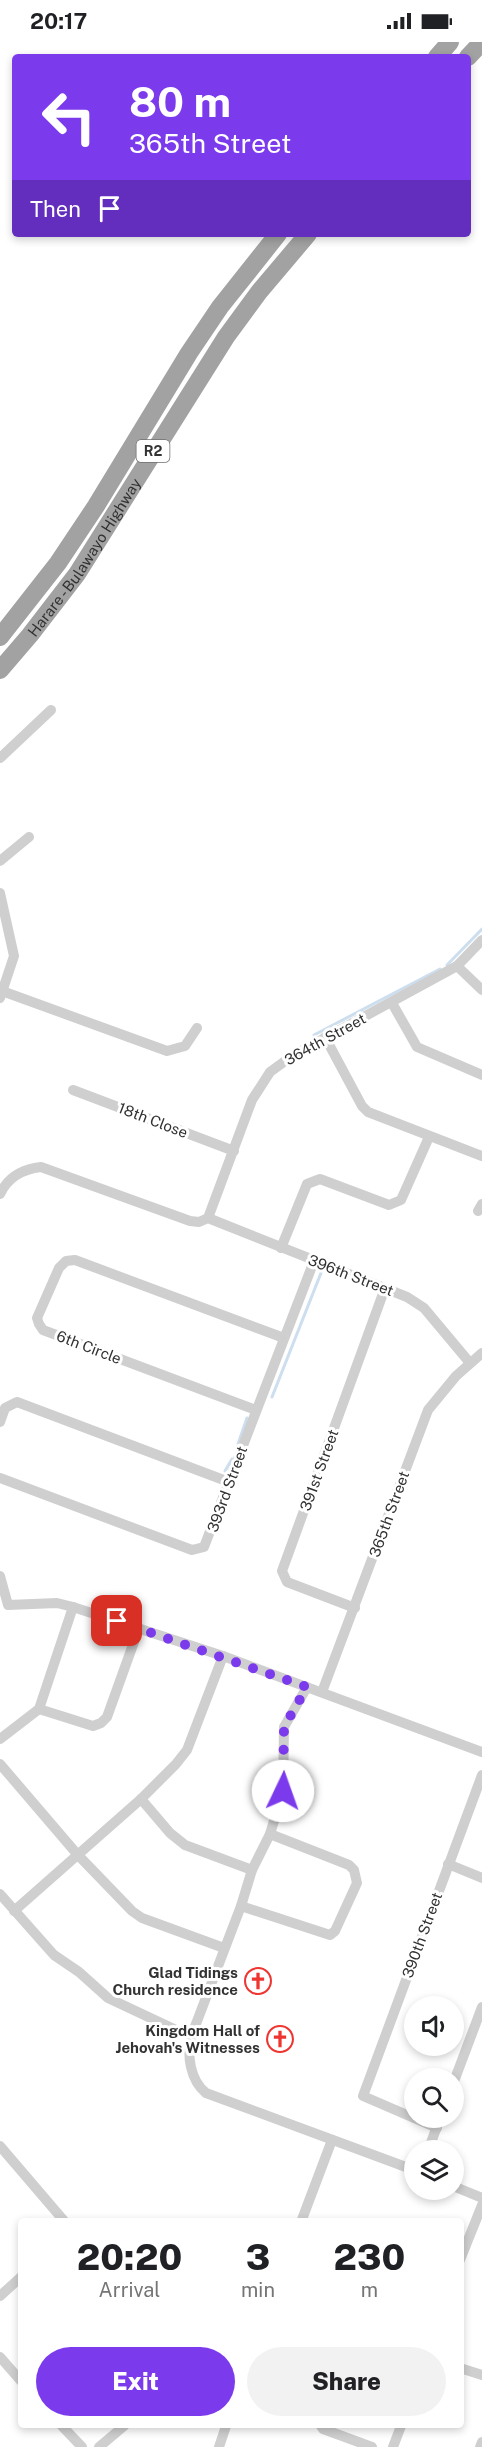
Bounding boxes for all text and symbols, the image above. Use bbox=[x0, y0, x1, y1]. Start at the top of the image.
text: 20:17 bbox=[30, 8, 87, 34]
text: 80 m bbox=[129, 77, 231, 126]
icon: left bbox=[30, 78, 108, 156]
text: 365th Street bbox=[129, 127, 291, 159]
icon: arrive bbox=[93, 192, 126, 225]
text: Then bbox=[30, 196, 81, 222]
road number: R2 bbox=[136, 440, 170, 462]
street label: Harare - Bulawayo Highway bbox=[24, 475, 144, 640]
street label: 364th Street bbox=[282, 1010, 369, 1068]
street label: 18th Close bbox=[116, 1099, 190, 1141]
street label: 396th Street bbox=[306, 1251, 396, 1299]
street label: 6th Circle bbox=[54, 1327, 124, 1367]
street label: 391st Street bbox=[296, 1427, 342, 1513]
street label: 393rd Street bbox=[204, 1444, 250, 1534]
street label: 365th Street bbox=[366, 1469, 412, 1559]
pin bbox=[91, 1595, 142, 1646]
icon: arrive bbox=[100, 1604, 133, 1637]
position arrow bbox=[251, 1759, 315, 1823]
street label: 390th Street bbox=[399, 1890, 445, 1980]
place label: Glad Tidings Church residence bbox=[113, 1964, 238, 1998]
church icon: Glad Tidings Church residence bbox=[243, 1966, 273, 1996]
map controls bbox=[404, 1996, 464, 2200]
button: sound bbox=[404, 1996, 464, 2056]
place label: Kingdom Hall of Jehovah's Witnesses bbox=[115, 2022, 260, 2056]
church icon: Kingdom Hall of Jehovah's Witnesses bbox=[265, 2024, 295, 2054]
button: search bbox=[404, 2068, 464, 2128]
button: layers bbox=[404, 2140, 464, 2200]
text: 20:20 bbox=[77, 2236, 182, 2278]
text: 3 bbox=[246, 2236, 270, 2278]
text: 230 bbox=[334, 2236, 405, 2278]
text: Arrival bbox=[99, 2278, 160, 2302]
text: min bbox=[241, 2278, 275, 2302]
text: m bbox=[361, 2278, 378, 2302]
button: Exit bbox=[36, 2347, 235, 2416]
button: Share bbox=[247, 2347, 446, 2416]

